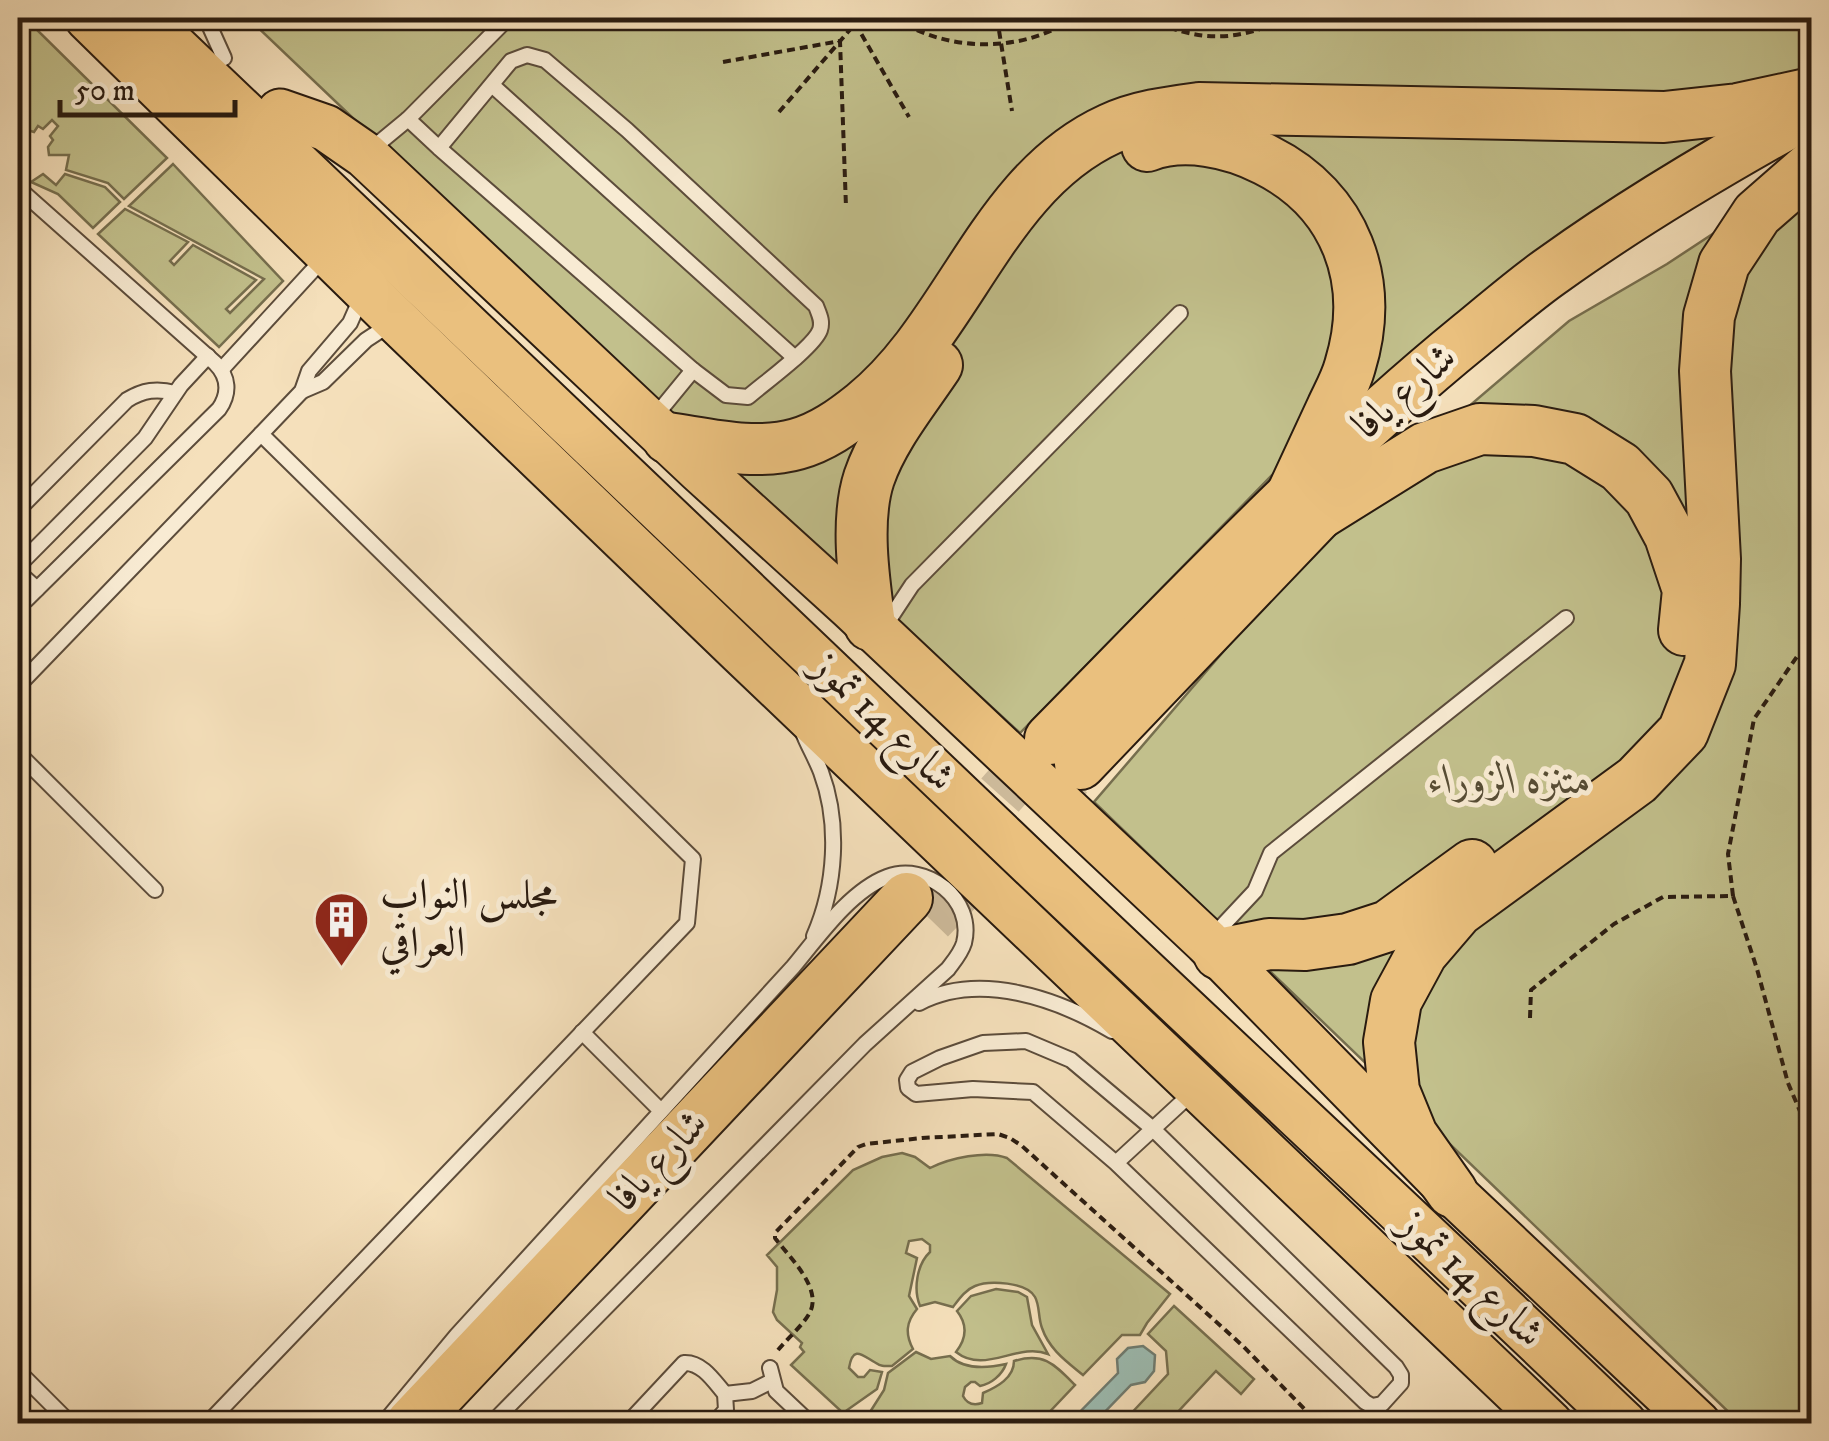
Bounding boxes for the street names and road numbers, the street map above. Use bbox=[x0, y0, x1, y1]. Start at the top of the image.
street label: شارع يافا bbox=[1342, 333, 1473, 457]
street label: شارع 14 تموز bbox=[792, 638, 966, 808]
street label: شارع يافا bbox=[599, 1099, 725, 1228]
street label: شارع 14 تموز bbox=[1380, 1196, 1555, 1365]

